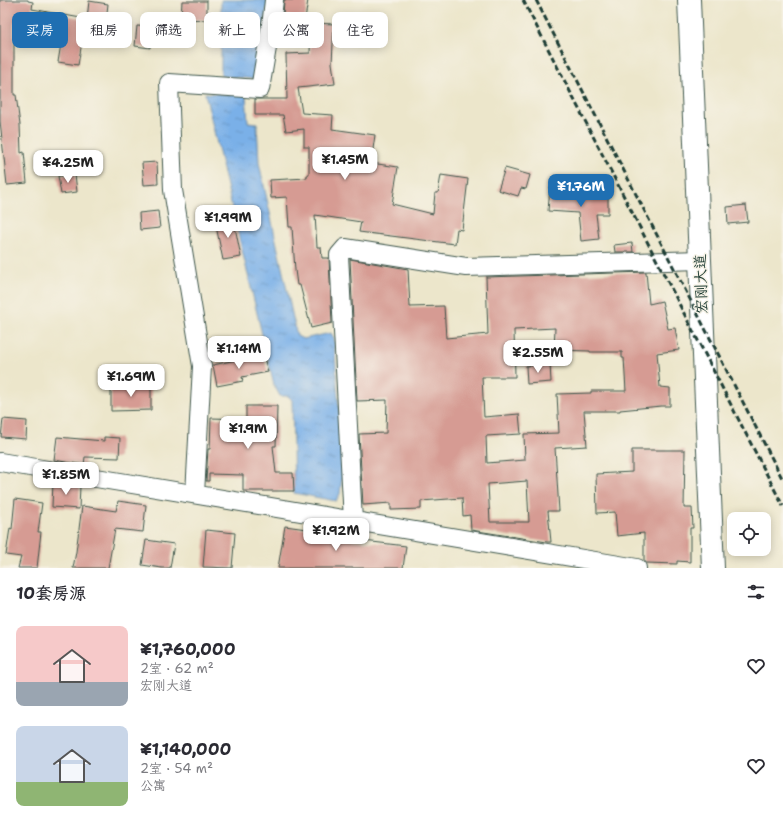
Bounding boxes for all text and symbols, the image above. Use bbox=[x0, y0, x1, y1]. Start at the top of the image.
chip: 买房 bbox=[12, 12, 68, 48]
chip: 租房 bbox=[76, 12, 132, 48]
chip: 筛选 bbox=[140, 12, 196, 48]
chip: 新上 bbox=[204, 12, 260, 48]
chip: 公寓 bbox=[268, 12, 324, 48]
chip: 住宅 bbox=[332, 12, 388, 48]
pin: ¥1.45M bbox=[312, 147, 378, 181]
pin: ¥4.25M bbox=[35, 150, 101, 184]
text: ¥1.45M bbox=[321, 151, 369, 168]
text: ¥4.25M bbox=[42, 154, 94, 171]
pin: ¥1.76M bbox=[548, 174, 614, 208]
text: ¥1.76M bbox=[557, 178, 605, 195]
pin: ¥1.99M bbox=[195, 205, 261, 239]
text: ¥1.99M bbox=[204, 209, 252, 226]
street label: 宏刚大道 bbox=[690, 254, 712, 314]
pin: ¥1.14M bbox=[206, 336, 272, 370]
text: ¥1.14M bbox=[217, 340, 261, 357]
pin: ¥2.55M bbox=[505, 340, 571, 374]
text: ¥2.55M bbox=[512, 344, 564, 361]
pin: ¥1.69M bbox=[98, 364, 164, 398]
text: ¥1.69M bbox=[107, 368, 155, 385]
pin: ¥1.9M bbox=[220, 416, 276, 450]
text: ¥1.9M bbox=[229, 420, 267, 437]
pin: ¥1.85M bbox=[33, 462, 99, 496]
text: ¥1.85M bbox=[42, 466, 90, 483]
map controls bbox=[727, 512, 771, 556]
button: locate bbox=[727, 512, 771, 556]
pin: ¥1.92M bbox=[303, 518, 369, 552]
text: ¥1.92M bbox=[312, 522, 360, 539]
icon: filters bbox=[745, 581, 767, 603]
text: 10套房源 bbox=[16, 582, 86, 604]
text: ¥1,760,000 bbox=[140, 638, 236, 660]
icon: home bbox=[48, 642, 96, 690]
icon: heart bbox=[745, 655, 767, 677]
text: 2室 · 62 m² bbox=[140, 660, 214, 677]
text: 宏刚大道 bbox=[140, 677, 192, 694]
text: ¥1,140,000 bbox=[140, 738, 231, 760]
icon: home bbox=[48, 742, 96, 790]
icon: heart bbox=[745, 755, 767, 777]
text: 2室 · 54 m² bbox=[140, 760, 213, 777]
text: 公寓 bbox=[140, 777, 166, 794]

